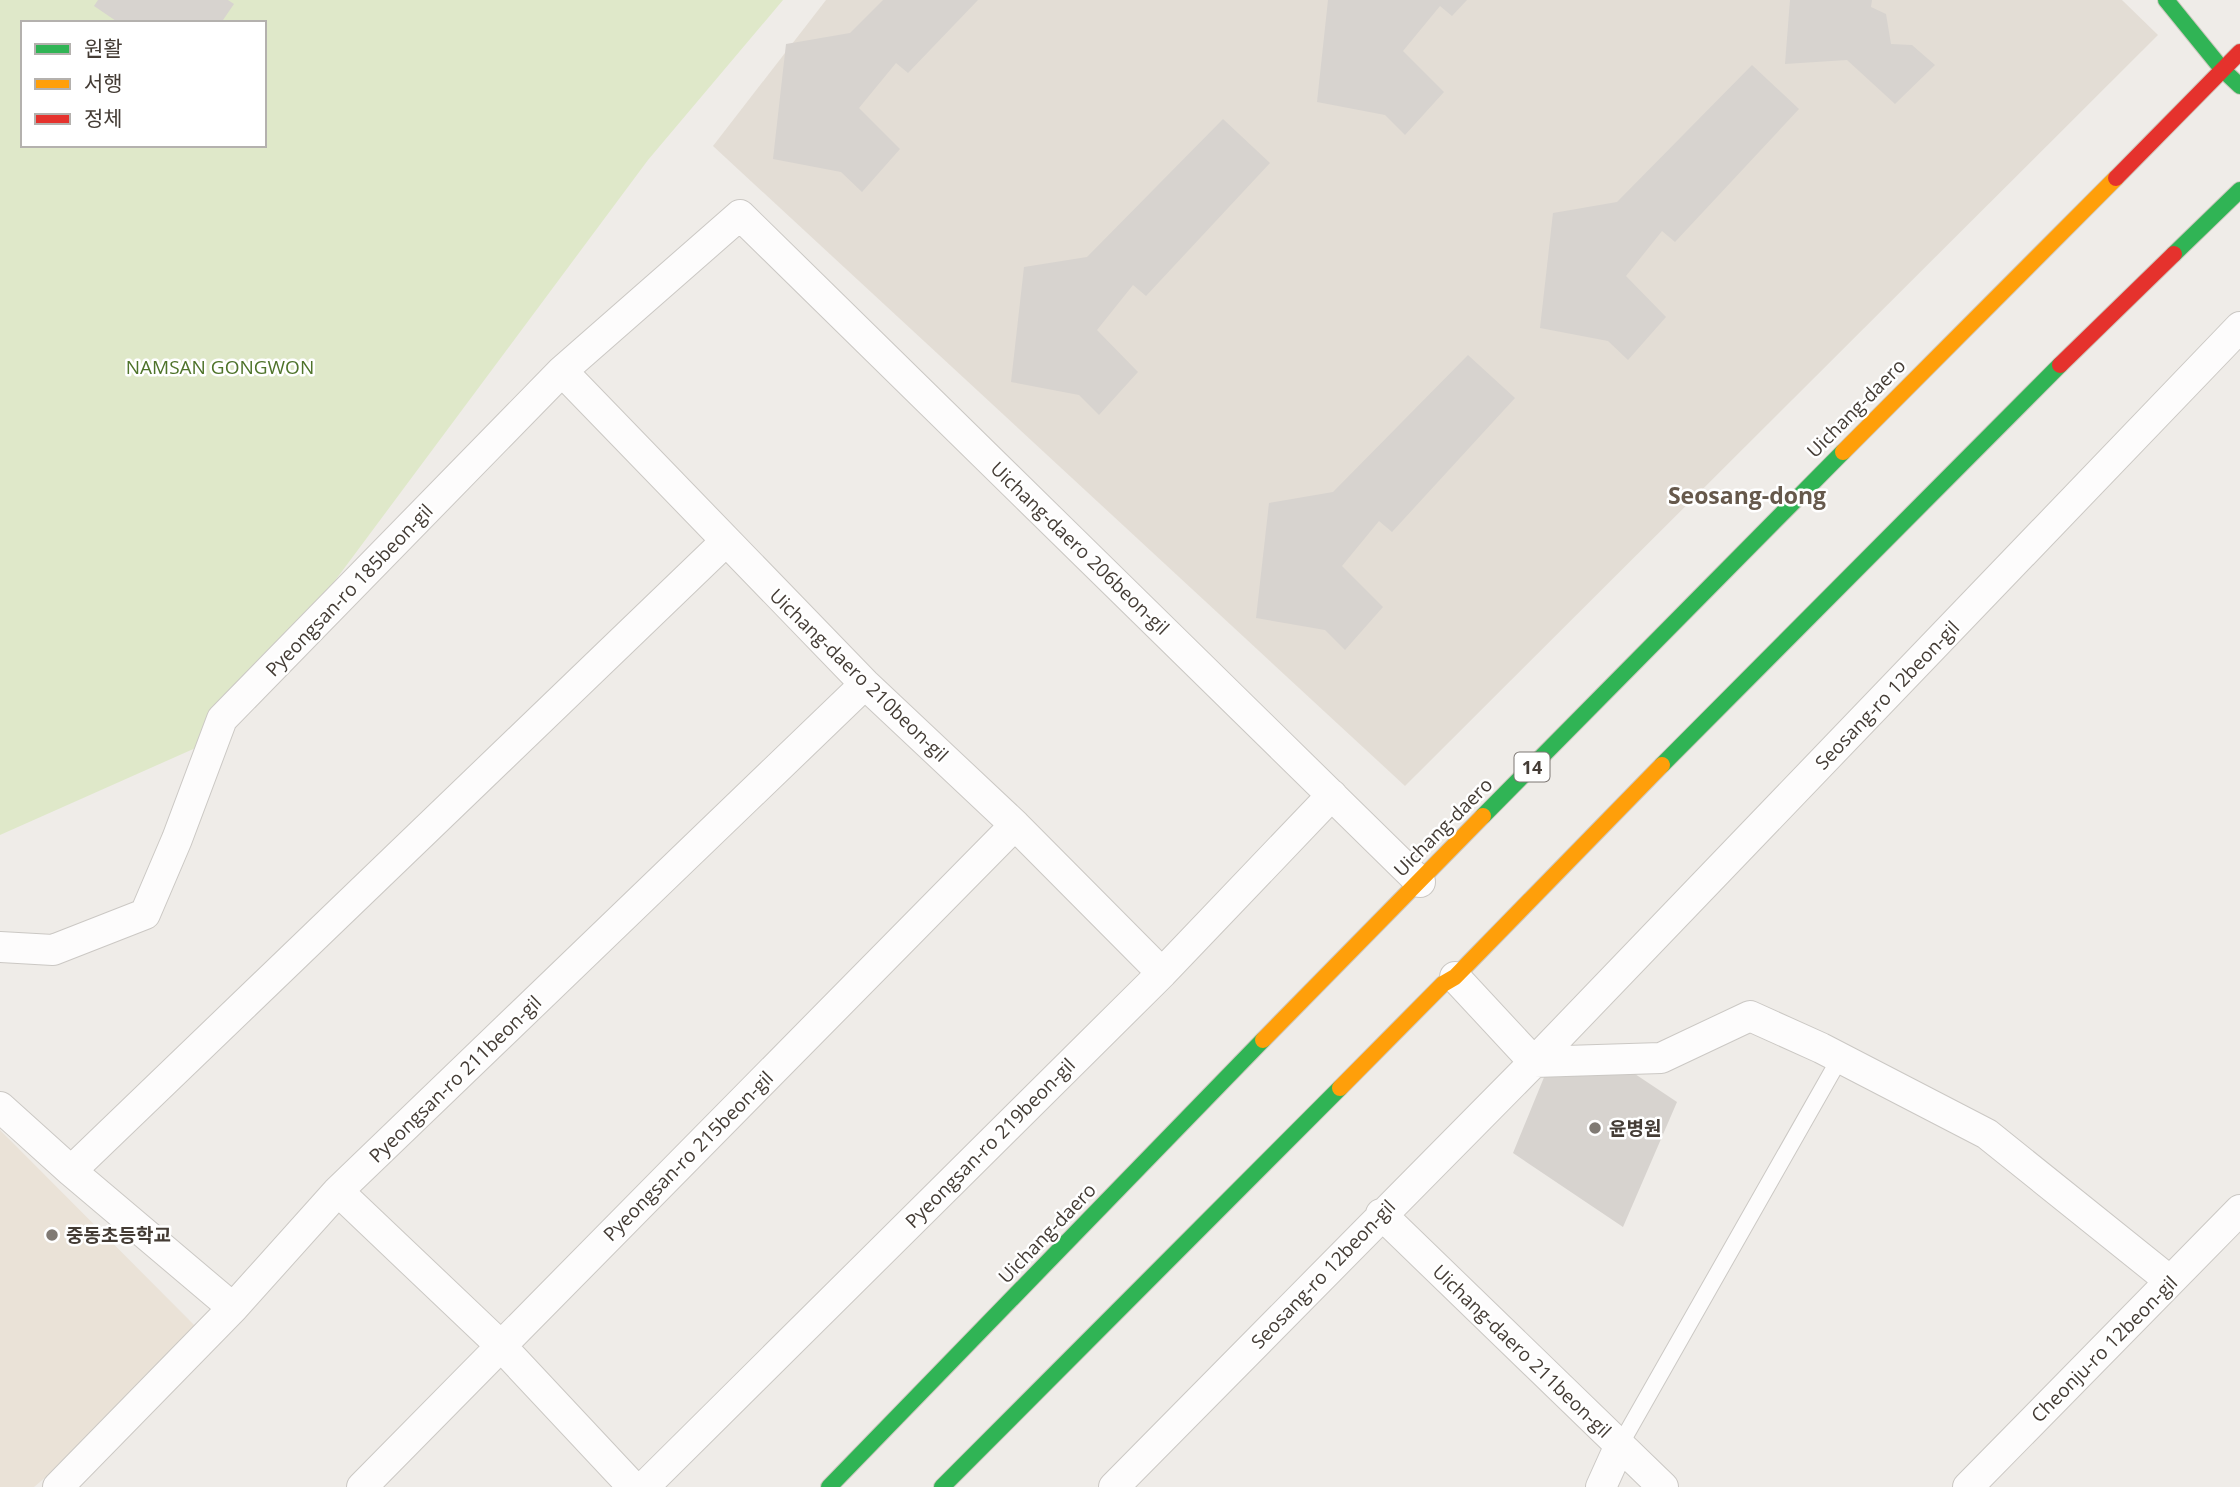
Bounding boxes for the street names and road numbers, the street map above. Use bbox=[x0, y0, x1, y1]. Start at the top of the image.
street label: Uichang-daero bbox=[1801, 353, 1911, 463]
street label: Uichang-daero 206beon-gil bbox=[985, 456, 1175, 640]
street label: Pyeongsan-ro 185beon-gil bbox=[260, 498, 438, 682]
street label: Uichang-daero 210beon-gil bbox=[764, 583, 954, 767]
street label: Seosang-ro 12beon-gil bbox=[1809, 615, 1965, 775]
road number: 14 bbox=[1514, 752, 1550, 782]
street label: Uichang-daero bbox=[1388, 772, 1498, 882]
street label: Pyeongsan-ro 211beon-gil bbox=[363, 990, 547, 1168]
street label: Pyeongsan-ro 219beon-gil bbox=[899, 1052, 1081, 1234]
street label: Pyeongsan-ro 215beon-gil bbox=[597, 1065, 779, 1247]
street label: Uichang-daero bbox=[992, 1177, 1102, 1289]
street label: Seosang-ro 12beon-gil bbox=[1245, 1194, 1401, 1354]
street label: Uichang-daero 211beon-gil bbox=[1427, 1259, 1617, 1443]
street label: Cheonju-ro 12beon-gil bbox=[2025, 1270, 2183, 1428]

